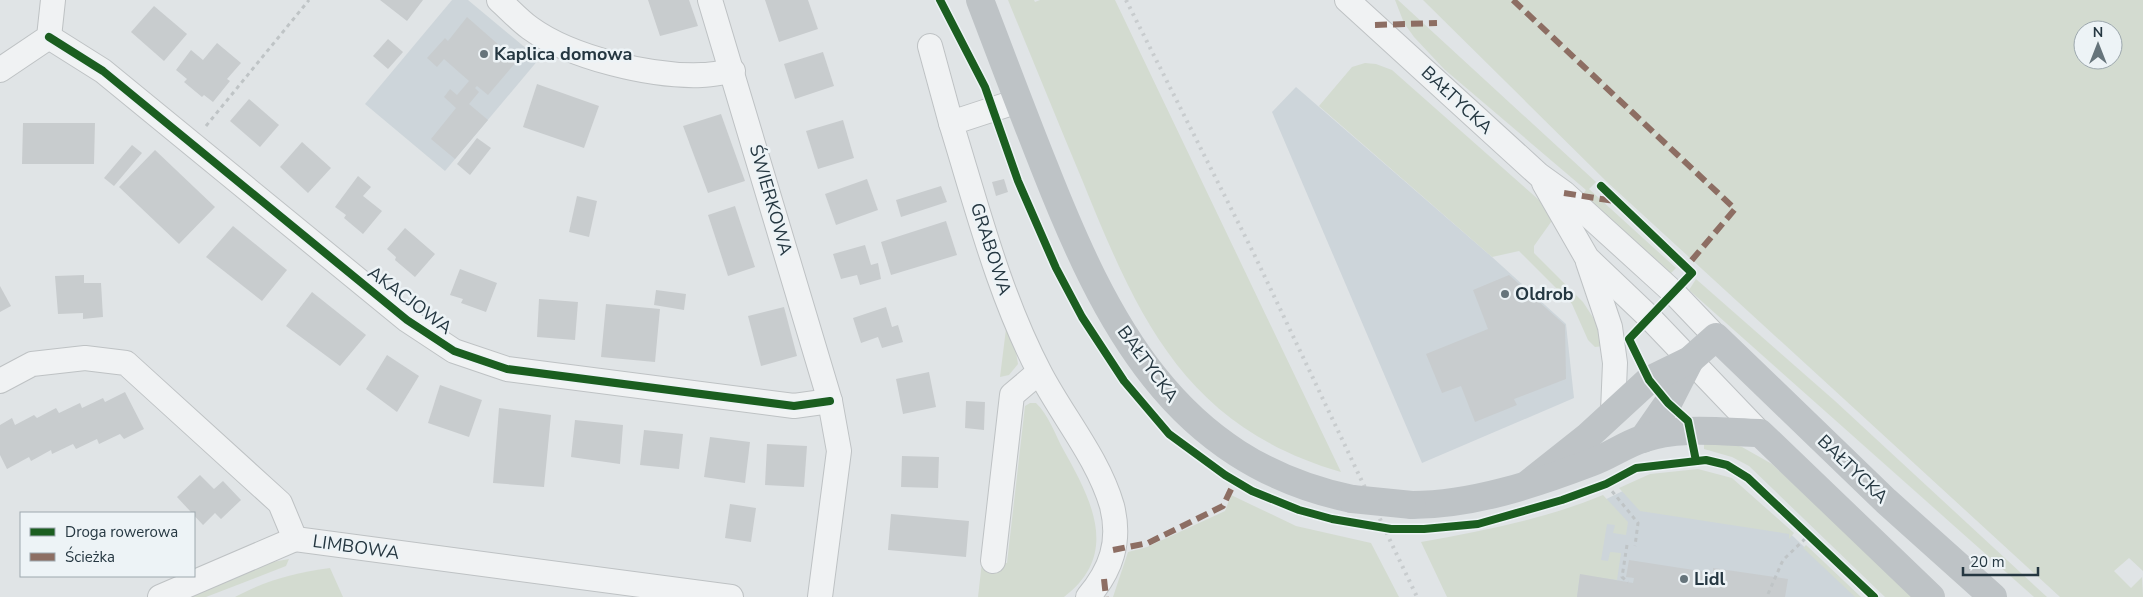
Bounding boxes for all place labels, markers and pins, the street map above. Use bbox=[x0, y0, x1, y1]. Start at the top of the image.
place label: Kaplica domowa bbox=[494, 42, 632, 66]
marker: Kaplica domowa bbox=[478, 48, 490, 60]
place label: Oldrob bbox=[1515, 282, 1574, 306]
marker: Oldrob bbox=[1499, 288, 1511, 300]
place label: Lidl bbox=[1694, 567, 1726, 591]
marker: Lidl bbox=[1678, 573, 1690, 585]

